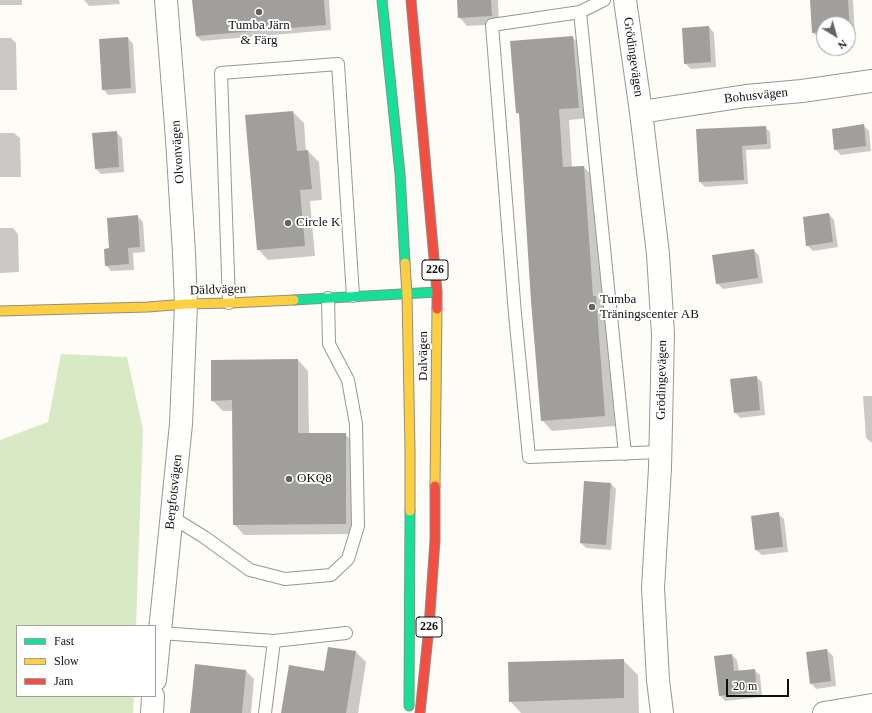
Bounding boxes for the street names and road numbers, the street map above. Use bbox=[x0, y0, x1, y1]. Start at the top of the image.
street label: Grödingevägen bbox=[620, 16, 646, 98]
street label: Bohusvägen bbox=[723, 85, 789, 107]
street label: Olvonvägen bbox=[168, 120, 188, 184]
road number: 226 bbox=[422, 260, 448, 280]
street label: Däldvägen bbox=[190, 281, 246, 299]
street label: Dalvägen bbox=[416, 331, 432, 381]
street label: Grödingevägen bbox=[654, 340, 670, 420]
street label: Bergfotsvägen bbox=[162, 454, 186, 530]
road number: 226 bbox=[416, 617, 442, 637]

